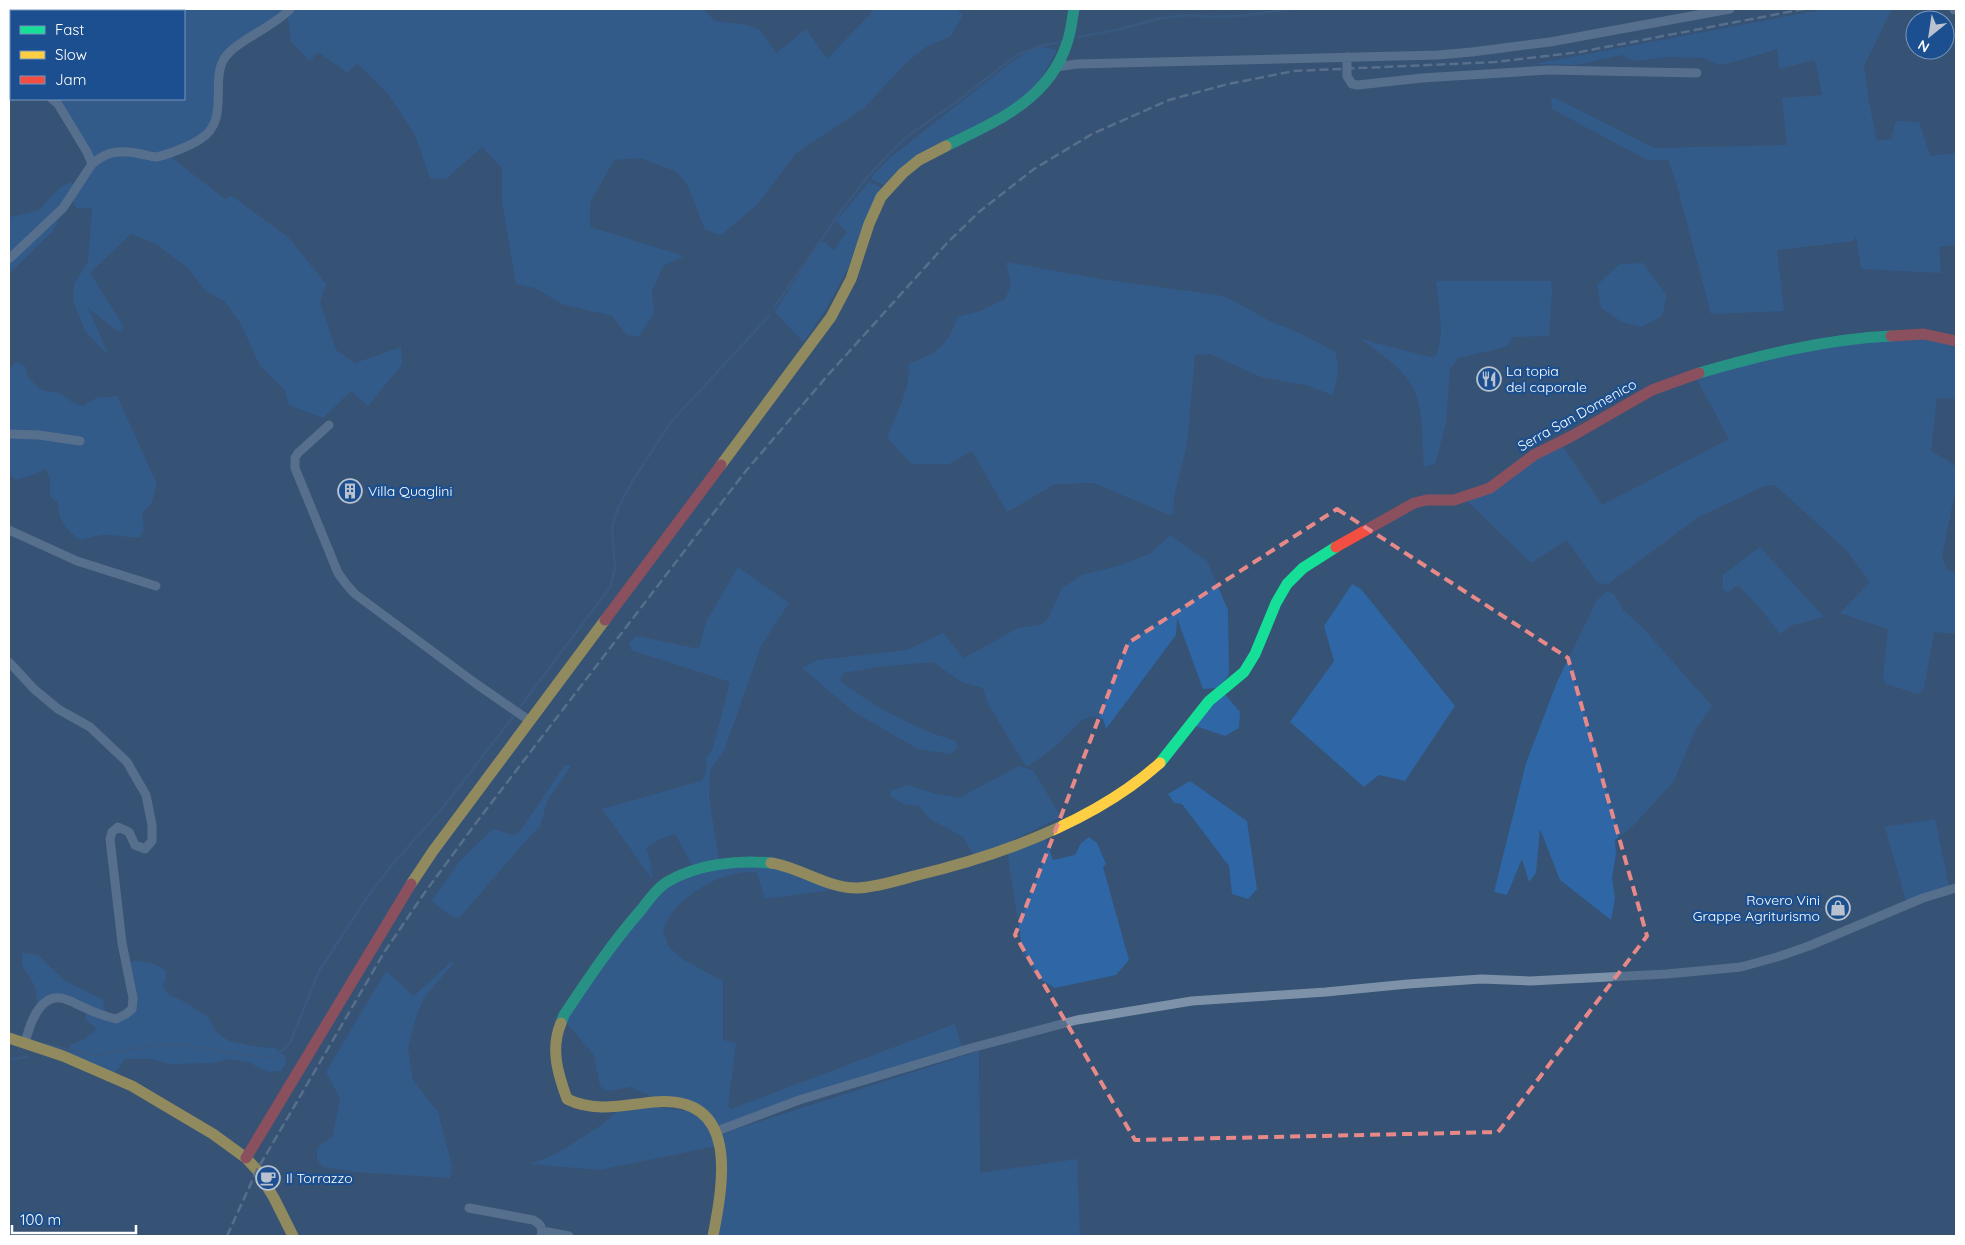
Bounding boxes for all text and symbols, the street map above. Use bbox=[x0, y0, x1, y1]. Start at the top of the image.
legend bbox=[10, 10, 185, 100]
north arrow bbox=[1905, 10, 1955, 60]
text: Fast bbox=[55, 20, 84, 39]
text: N bbox=[1915, 36, 1932, 57]
text: Slow bbox=[55, 45, 87, 64]
text: Jam bbox=[55, 70, 86, 89]
place label: La topia del caporale bbox=[1506, 362, 1587, 396]
restaurant icon: La topia del caporale bbox=[1476, 366, 1502, 392]
street label: Serra San Domenico bbox=[1514, 375, 1640, 455]
building icon: Villa Quaglini bbox=[337, 478, 363, 504]
place label: Villa Quaglini bbox=[368, 482, 452, 500]
place label: Rovero Vini Grappe Agriturismo bbox=[1693, 891, 1820, 925]
shop icon: Rovero Vini Grappe Agriturismo bbox=[1825, 895, 1851, 921]
cafe icon: Il Torrazzo bbox=[255, 1165, 281, 1191]
place label: Il Torrazzo bbox=[286, 1169, 353, 1187]
scale bar bbox=[12, 1202, 136, 1234]
text: 100 m bbox=[20, 1210, 61, 1229]

